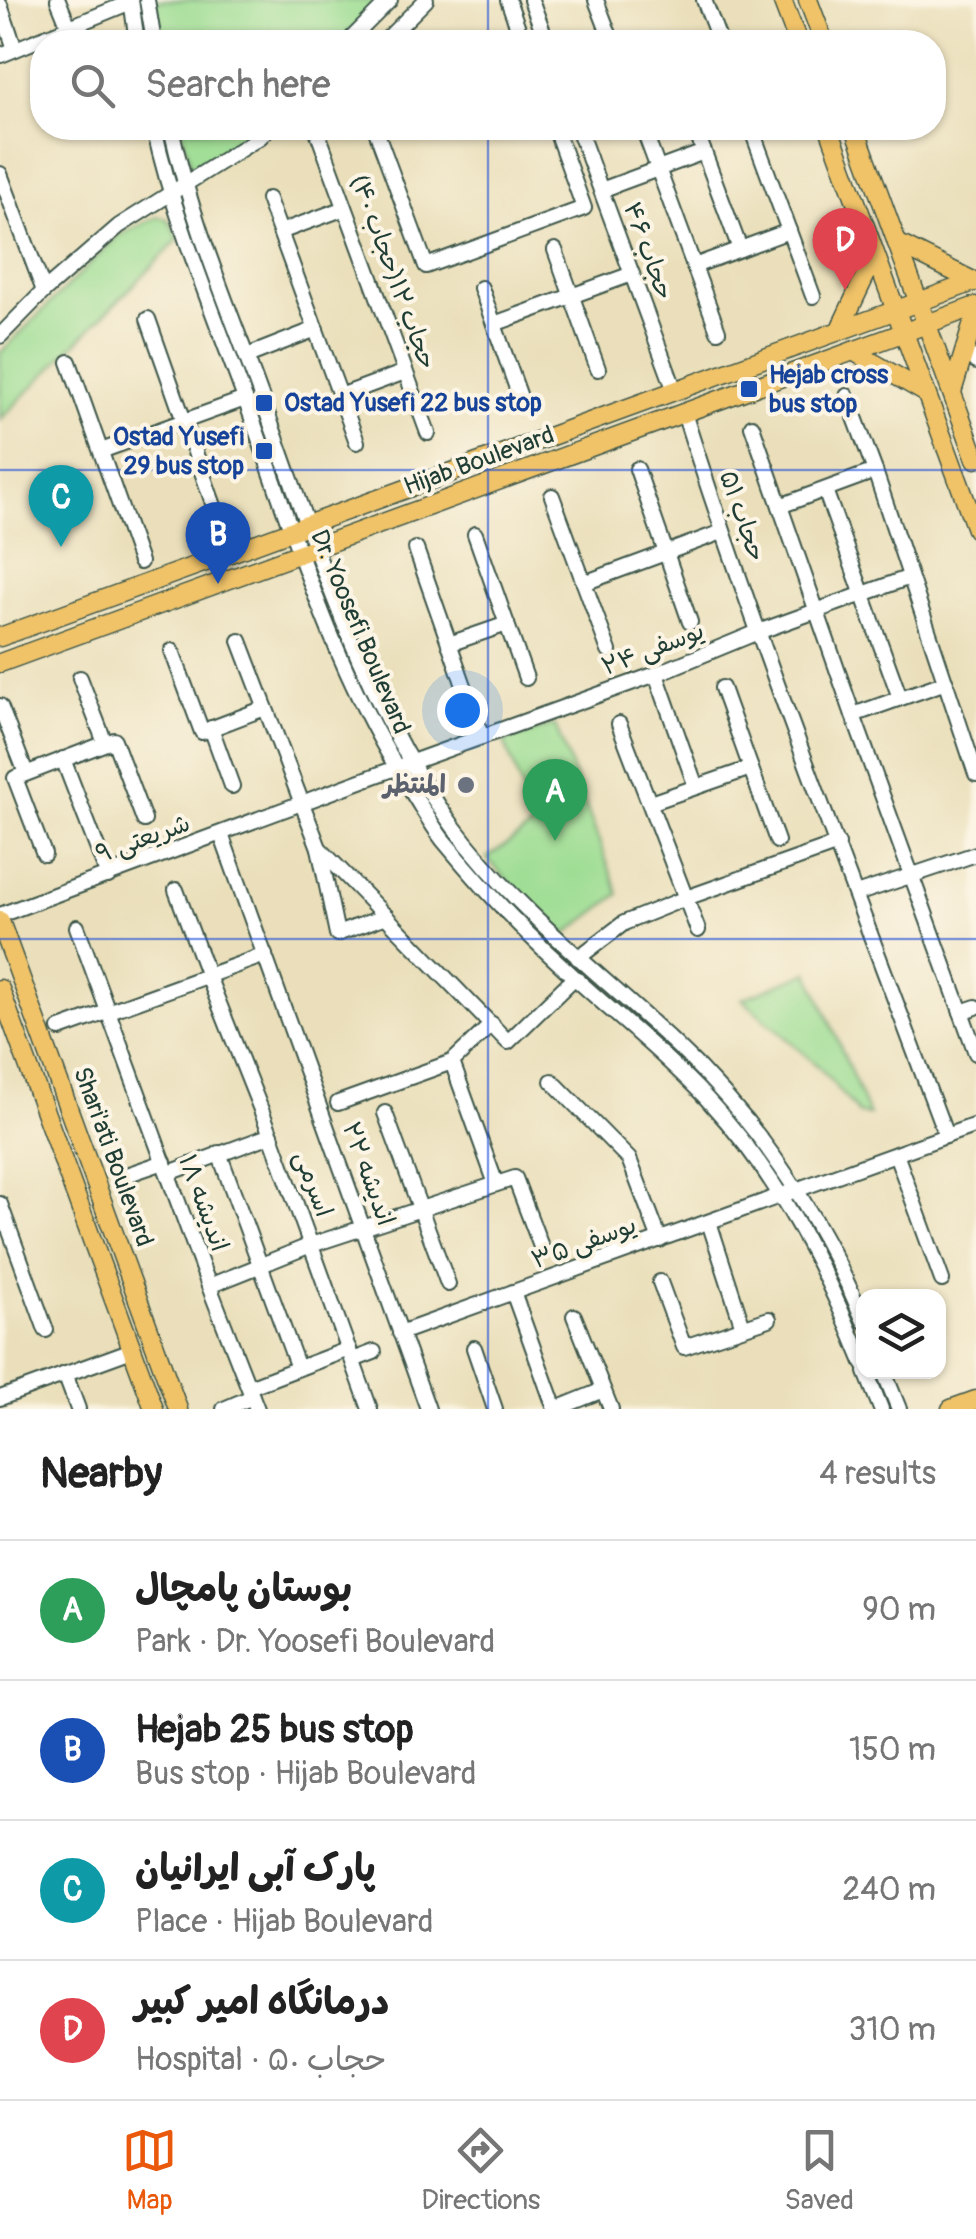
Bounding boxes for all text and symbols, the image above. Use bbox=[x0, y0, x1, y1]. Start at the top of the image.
search box bbox=[30, 30, 946, 140]
icon: search bbox=[65, 58, 120, 113]
text: Search here bbox=[145, 61, 331, 109]
street label: حجاب ۱۲(حجاب ۴۰) bbox=[343, 170, 443, 374]
street label: حجاب ۴۶ bbox=[616, 198, 680, 304]
pin: D bbox=[812, 208, 878, 290]
place label: Hejab cross bus stop bbox=[769, 360, 889, 420]
marker: Hejab cross bus stop bbox=[738, 378, 760, 400]
place label: Ostad Yusefi 22 bus stop bbox=[284, 388, 542, 419]
marker: Ostad Yusefi 22 bus stop bbox=[253, 392, 275, 414]
street label: Hijab Boulevard bbox=[400, 419, 558, 503]
place label: Ostad Yusefi 29 bus stop bbox=[113, 422, 244, 482]
marker: Ostad Yusefi 29 bus stop bbox=[253, 440, 275, 462]
pin: C bbox=[28, 464, 94, 547]
street label: حجاب ۵۱ bbox=[712, 466, 772, 566]
pin: B bbox=[186, 502, 250, 584]
street label: Dr. Yoosefi Boulevard bbox=[303, 525, 417, 739]
street label: یوسفی ۲۴ bbox=[597, 615, 709, 683]
your location bbox=[437, 685, 488, 736]
pin: A bbox=[522, 758, 588, 841]
place label: المنتظر bbox=[381, 770, 446, 801]
marker: المنتظر bbox=[455, 774, 477, 796]
street label: شریعتی ۹ bbox=[92, 808, 194, 870]
street label: Shari'ati Boulevard bbox=[66, 1063, 160, 1251]
street label: اندیشه ۲۲ bbox=[335, 1118, 401, 1230]
street label: اسرمی bbox=[287, 1147, 339, 1221]
street label: اندیشه ۱۸ bbox=[171, 1150, 235, 1256]
street label: یوسفی ۳۵ bbox=[527, 1210, 641, 1276]
map controls bbox=[856, 1289, 946, 1379]
button: layers bbox=[856, 1289, 946, 1379]
text: Nearby bbox=[40, 1448, 162, 1500]
text: 4 results bbox=[819, 1454, 936, 1494]
text: بوستان پامچال bbox=[135, 1565, 352, 1613]
text: A bbox=[62, 1590, 83, 1630]
text: 90 m bbox=[862, 1590, 936, 1630]
text: Park · Dr. Yoosefi Boulevard bbox=[135, 1622, 495, 1662]
text: Hejab 25 bus stop bbox=[135, 1706, 414, 1754]
text: B bbox=[63, 1730, 82, 1770]
text: 150 m bbox=[849, 1730, 936, 1770]
text: Bus stop · Hijab Boulevard bbox=[135, 1754, 477, 1794]
text: پارک آبی ایرانیان bbox=[135, 1845, 376, 1893]
text: C bbox=[63, 1870, 82, 1910]
text: 240 m bbox=[842, 1870, 936, 1910]
text: Place · Hijab Boulevard bbox=[135, 1902, 433, 1942]
text: درمانگاه امیر کبیر bbox=[135, 1978, 389, 2026]
text: D bbox=[62, 2010, 83, 2050]
text: 310 m bbox=[848, 2010, 936, 2050]
text: Hospital · حجاب ۵۰ bbox=[135, 2040, 386, 2080]
tab: Map bbox=[122, 2123, 177, 2218]
tab: Directions bbox=[421, 2123, 540, 2218]
tab: Saved bbox=[784, 2123, 854, 2218]

